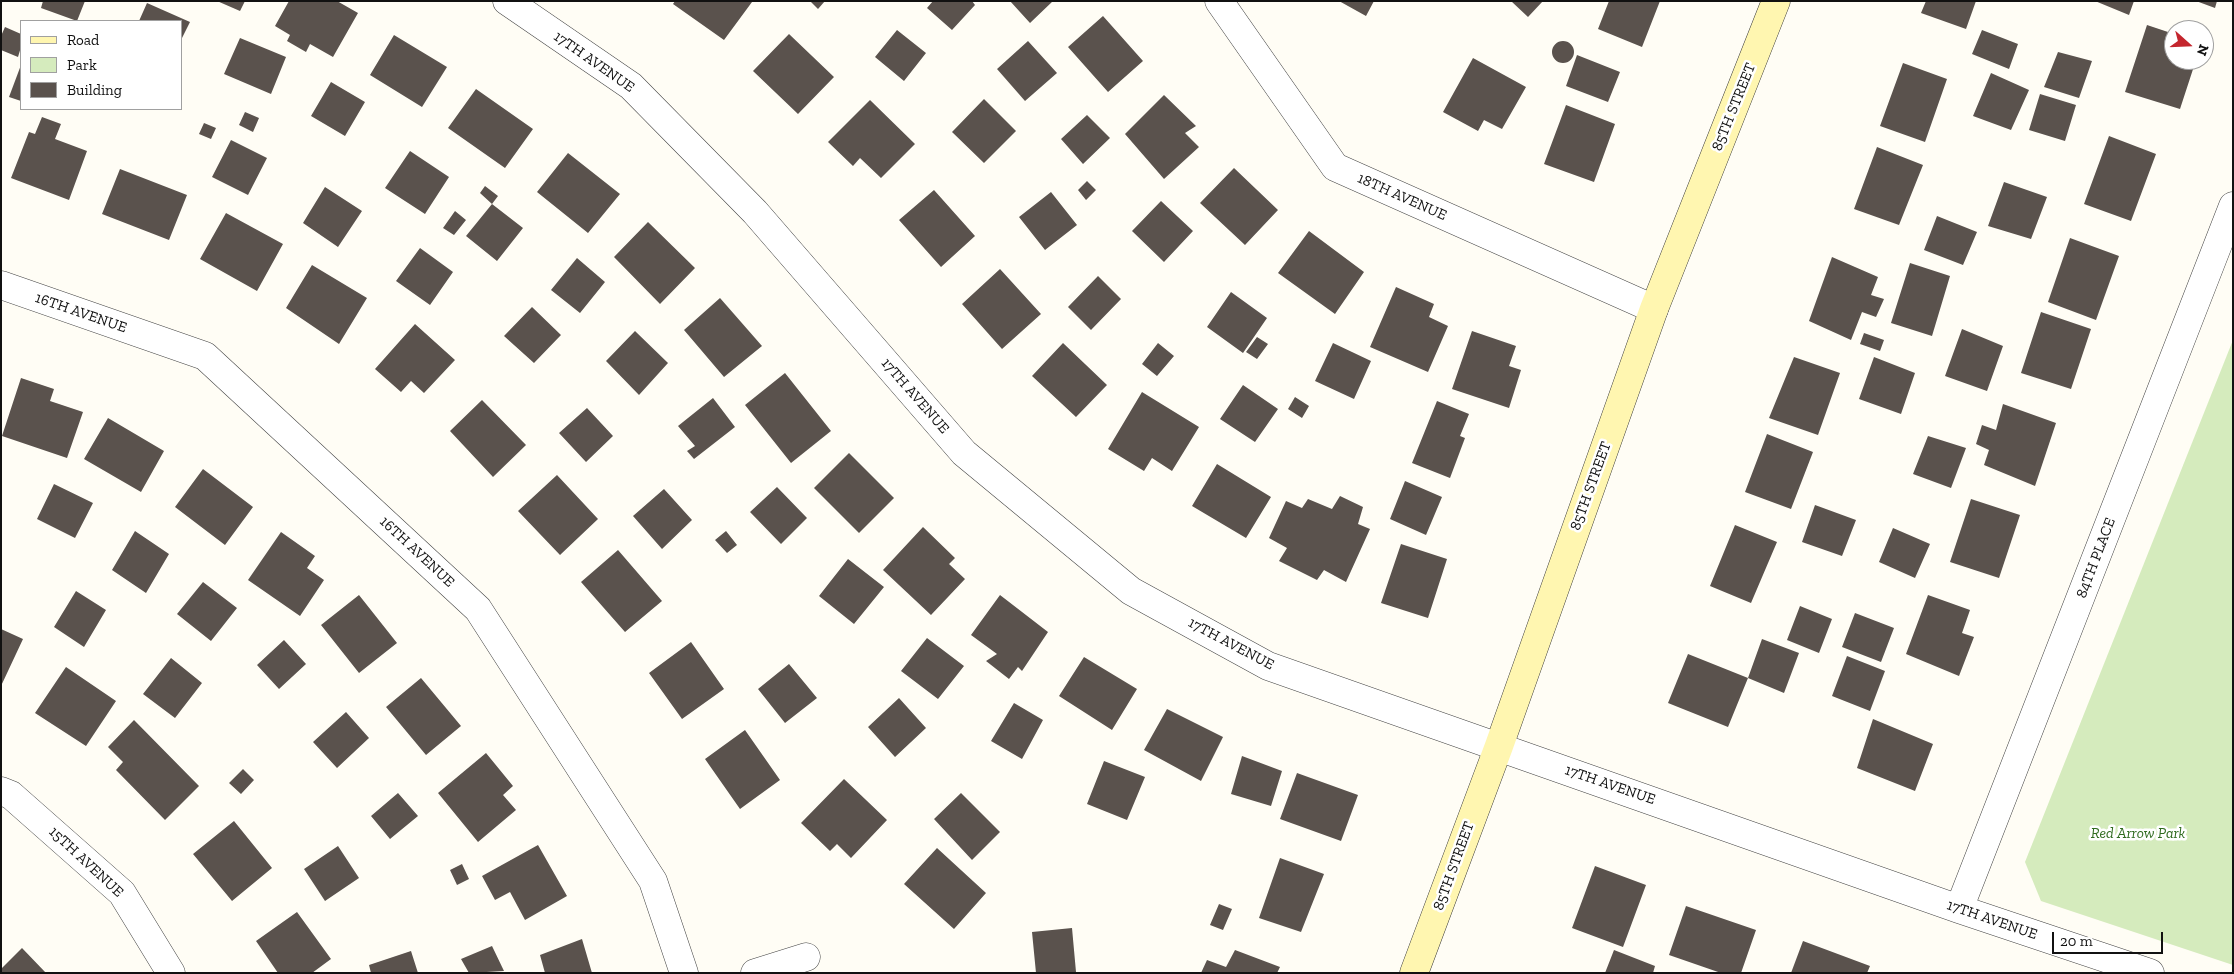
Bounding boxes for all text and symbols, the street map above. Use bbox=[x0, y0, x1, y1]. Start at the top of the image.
legend bbox=[20, 20, 182, 110]
north arrow bbox=[2164, 20, 2214, 70]
street label: 17TH AVENUE bbox=[550, 28, 638, 96]
text: Road bbox=[67, 31, 99, 49]
text: N bbox=[2193, 42, 2212, 58]
text: Park bbox=[67, 56, 97, 74]
street label: 85TH STREET bbox=[1708, 60, 1760, 154]
text: Building bbox=[67, 81, 122, 99]
street label: 18TH AVENUE bbox=[1355, 169, 1449, 225]
street label: 16TH AVENUE bbox=[33, 289, 129, 337]
street label: 17TH AVENUE bbox=[877, 354, 953, 438]
street label: 85TH STREET bbox=[1567, 439, 1615, 533]
street label: 16TH AVENUE bbox=[376, 513, 458, 591]
street label: 84TH PLACE bbox=[2072, 515, 2120, 601]
street label: 17TH AVENUE bbox=[1185, 614, 1277, 674]
street label: 17TH AVENUE bbox=[1562, 761, 1658, 809]
street label: 85TH STREET bbox=[1430, 819, 1478, 913]
street label: 15TH AVENUE bbox=[45, 823, 127, 901]
park label: Red Arrow Park bbox=[2091, 825, 2185, 843]
street label: 17TH AVENUE bbox=[1944, 896, 2040, 944]
scale bar bbox=[2054, 922, 2165, 954]
text: 20 m bbox=[2060, 932, 2093, 950]

